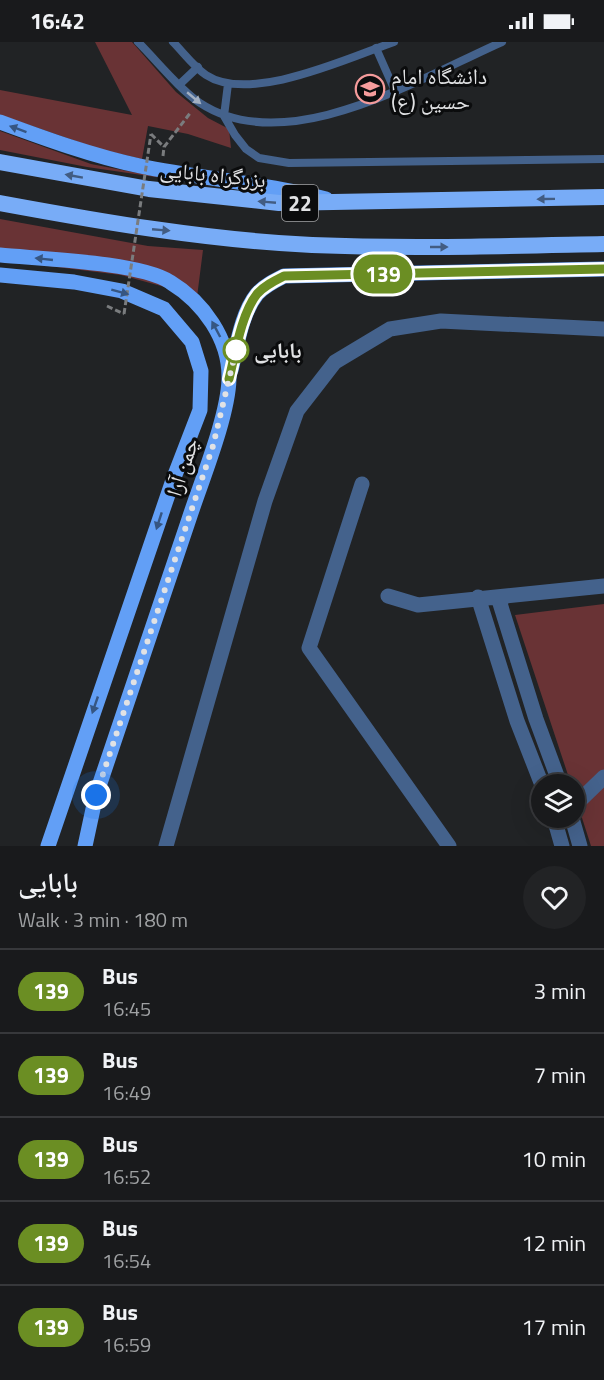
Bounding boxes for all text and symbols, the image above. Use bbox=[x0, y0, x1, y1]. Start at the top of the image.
text: 16:42 bbox=[30, 4, 85, 38]
place label: دانشگاه امام حسین (ع) bbox=[391, 59, 487, 118]
school or university icon: دانشگاه امام حسین (ع) bbox=[354, 73, 386, 105]
one-way arrow bbox=[186, 91, 201, 104]
one-way arrow bbox=[9, 123, 27, 133]
street label: بزرگراه بابایی bbox=[158, 152, 268, 196]
one-way arrow bbox=[64, 171, 83, 180]
road number: 22 bbox=[282, 185, 318, 221]
one-way arrow bbox=[536, 194, 555, 203]
one-way arrow bbox=[257, 197, 276, 207]
one-way arrow bbox=[152, 225, 171, 235]
one-way arrow bbox=[430, 242, 449, 252]
one-way arrow bbox=[35, 254, 54, 264]
line badge: 139 bbox=[348, 254, 418, 294]
text: 139 bbox=[365, 258, 401, 290]
one-way arrow bbox=[111, 288, 129, 297]
one-way arrow bbox=[211, 320, 221, 338]
place label: بابایی bbox=[254, 333, 302, 367]
marker: بابایی bbox=[223, 337, 249, 363]
street label: چمن آرا bbox=[157, 433, 207, 501]
one-way arrow bbox=[154, 512, 163, 530]
one-way arrow bbox=[89, 696, 99, 714]
map controls bbox=[531, 774, 585, 828]
button: layers bbox=[531, 774, 585, 828]
your location bbox=[81, 780, 111, 810]
text: بابایی bbox=[18, 860, 78, 903]
button: heart bbox=[523, 866, 586, 929]
text: Walk · 3 min · 180 m bbox=[18, 904, 188, 935]
text: Bus bbox=[102, 959, 138, 993]
text: 3 min bbox=[534, 974, 586, 1008]
text: 139 bbox=[33, 975, 69, 1007]
text: 16:45 bbox=[102, 993, 151, 1024]
text: Bus bbox=[102, 1043, 138, 1077]
text: 7 min bbox=[534, 1058, 586, 1092]
text: 139 bbox=[33, 1059, 69, 1091]
text: 16:49 bbox=[102, 1077, 151, 1108]
text: Bus bbox=[102, 1127, 138, 1161]
text: 10 min bbox=[521, 1142, 586, 1176]
text: 139 bbox=[33, 1143, 69, 1175]
text: 16:52 bbox=[102, 1161, 151, 1192]
text: Bus bbox=[102, 1211, 138, 1245]
text: 12 min bbox=[521, 1226, 586, 1260]
text: 139 bbox=[33, 1227, 69, 1259]
text: 16:54 bbox=[102, 1245, 151, 1276]
text: Bus bbox=[102, 1295, 138, 1329]
text: 17 min bbox=[521, 1310, 586, 1344]
text: 139 bbox=[33, 1311, 69, 1343]
text: 16:59 bbox=[102, 1329, 151, 1360]

